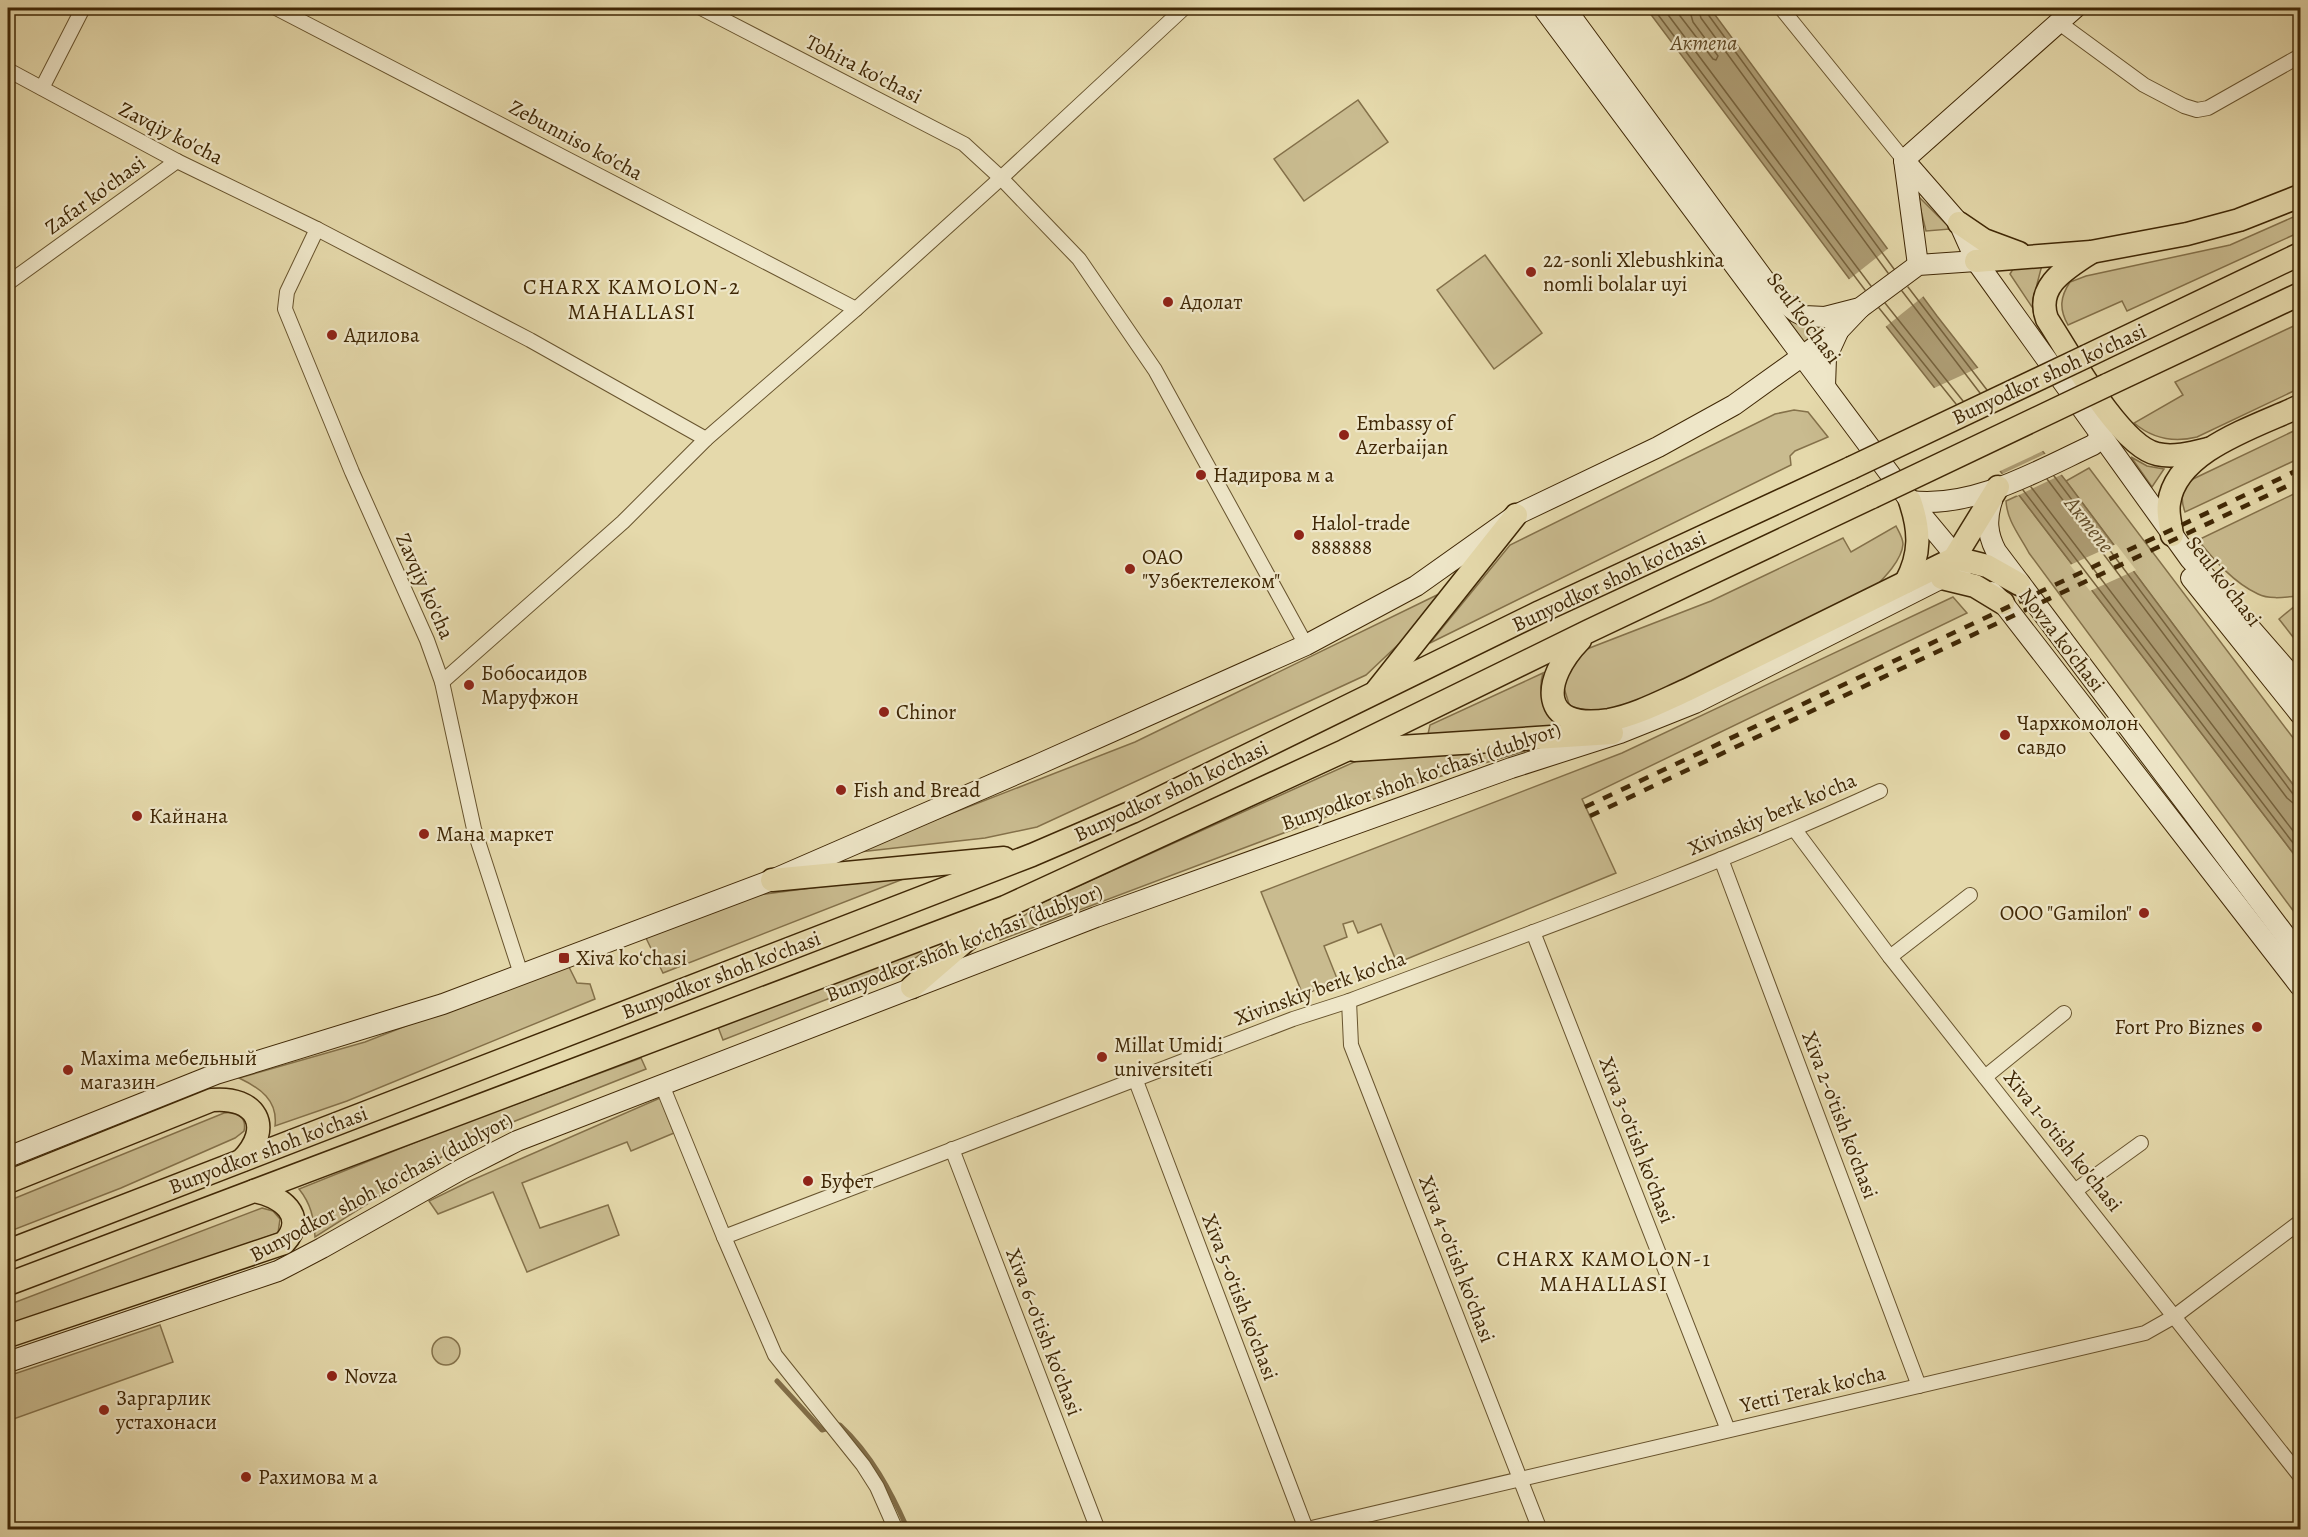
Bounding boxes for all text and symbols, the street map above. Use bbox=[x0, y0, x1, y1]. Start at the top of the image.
street label: Tohira ko'chasi bbox=[801, 28, 927, 110]
water label: Актепа bbox=[1670, 28, 1737, 58]
street label: Zebunniso ko'cha bbox=[504, 93, 648, 187]
street label: Zavqiy ko'cha bbox=[114, 95, 228, 171]
street label: Zafar ko'chasi bbox=[39, 149, 151, 241]
place label: 22-sonli Xlebushkina nomli bolalar uyi bbox=[1543, 246, 1724, 298]
marker: 22-sonli Xlebushkina nomli bolalar uyi bbox=[1524, 265, 1538, 279]
street label: Seul ko'chasi bbox=[1760, 266, 1848, 370]
district label: CHARX KAMOLON-2 MAHALLASI bbox=[523, 272, 741, 327]
place label: Адолат bbox=[1179, 288, 1243, 316]
marker: Адолат bbox=[1161, 295, 1175, 309]
street label: Bunyodkor shoh ko'chasi bbox=[1947, 317, 2151, 431]
place label: Адилова bbox=[343, 321, 420, 349]
marker: Адилова bbox=[325, 328, 339, 342]
place label: Embassy of Azerbaijan bbox=[1355, 409, 1457, 461]
marker: Embassy of Azerbaijan bbox=[1337, 428, 1351, 442]
place label: Надирова м а bbox=[1213, 461, 1334, 489]
marker: Надирова м а bbox=[1194, 468, 1208, 482]
water label: Актепе bbox=[2057, 489, 2121, 559]
place label: Halol-trade 888888 bbox=[1311, 509, 1410, 561]
street label: Bunyodkor shoh ko'chasi bbox=[1507, 524, 1711, 638]
street label: Zavqiy ko'cha bbox=[389, 528, 461, 644]
marker: Halol-trade 888888 bbox=[1292, 528, 1306, 542]
street label: Seul ko'chasi bbox=[2180, 530, 2268, 632]
place label: ОАО "Узбектелеком" bbox=[1142, 543, 1280, 595]
marker: ОАО "Узбектелеком" bbox=[1123, 562, 1137, 576]
street label: Novza ko'chasi bbox=[2013, 582, 2112, 698]
place label: Бобосаидов Маруфжон bbox=[481, 659, 588, 711]
marker: Бобосаидов Маруфжон bbox=[462, 678, 476, 692]
place label: Chinor bbox=[896, 698, 956, 726]
marker: Chinor bbox=[877, 705, 891, 719]
place label: Чархкомолон савдо bbox=[2017, 709, 2139, 761]
street label: Bunyodkor shoh koʻchasi (dublyor) bbox=[1277, 715, 1565, 837]
marker: Чархкомолон савдо bbox=[1998, 728, 2012, 742]
street label: Bunyodkor shoh ko'chasi bbox=[1069, 734, 1273, 848]
street label: Xivinskiy berk ko'cha bbox=[1684, 766, 1861, 862]
place label: Fish and Bread bbox=[853, 776, 981, 804]
marker: Fish and Bread bbox=[834, 783, 848, 797]
place label: Кайнана bbox=[149, 802, 228, 830]
marker: Кайнана bbox=[130, 809, 144, 823]
place label: Мана маркет bbox=[436, 820, 554, 848]
marker: Мана маркет bbox=[417, 827, 431, 841]
street label: Bunyodkor shoh koʻchasi (dublyor) bbox=[822, 877, 1106, 1009]
place label: ООО "Gamilon" bbox=[2000, 899, 2132, 927]
marker: ООО "Gamilon" bbox=[2137, 906, 2151, 920]
street label: Bunyodkor shoh ko'chasi bbox=[617, 924, 825, 1026]
place label: Xiva koʻchasi bbox=[576, 944, 687, 972]
street label: Xivinskiy berk ko'cha bbox=[1230, 944, 1410, 1032]
marker: Xiva koʻchasi bbox=[557, 951, 571, 965]
place label: Fort Pro Biznes bbox=[2115, 1013, 2245, 1041]
marker: Fort Pro Biznes bbox=[2250, 1020, 2264, 1034]
street label: Xiva 2-o'tish ko'chasi bbox=[1795, 1027, 1885, 1203]
place label: Millat Umidi universiteti bbox=[1114, 1031, 1223, 1083]
place label: Maxima мебельный магазин bbox=[80, 1044, 257, 1096]
marker: Millat Umidi universiteti bbox=[1095, 1050, 1109, 1064]
street label: Xiva 3-o'tish ko'chasi bbox=[1592, 1053, 1682, 1227]
marker: Maxima мебельный магазин bbox=[61, 1063, 75, 1077]
street label: Xiva 1-o'tish ko'chasi bbox=[1997, 1064, 2129, 1218]
street label: Bunyodkor shoh ko'chasi bbox=[164, 1099, 372, 1201]
street label: Bunyodkor shoh koʻchasi (dublyor) bbox=[245, 1106, 517, 1268]
place label: Буфет bbox=[820, 1167, 873, 1195]
street label: Xiva 4-o'tish ko'chasi bbox=[1412, 1171, 1502, 1347]
marker: Буфет bbox=[801, 1174, 815, 1188]
street label: Xiva 5-o'tish ko'chasi bbox=[1195, 1210, 1285, 1384]
street label: Xiva 6-o'tish ko'chasi bbox=[999, 1244, 1089, 1420]
district label: CHARX KAMOLON-1 MAHALLASI bbox=[1496, 1244, 1712, 1299]
street label: Yetti Terak ko'cha bbox=[1737, 1359, 1889, 1420]
place label: Novza bbox=[344, 1362, 398, 1390]
marker: Novza bbox=[325, 1369, 339, 1383]
place label: Заргарлик устахонаси bbox=[115, 1384, 217, 1436]
marker: Заргарлик устахонаси bbox=[97, 1403, 111, 1417]
place label: Рахимова м а bbox=[258, 1463, 378, 1491]
marker: Рахимова м а bbox=[239, 1470, 253, 1484]

